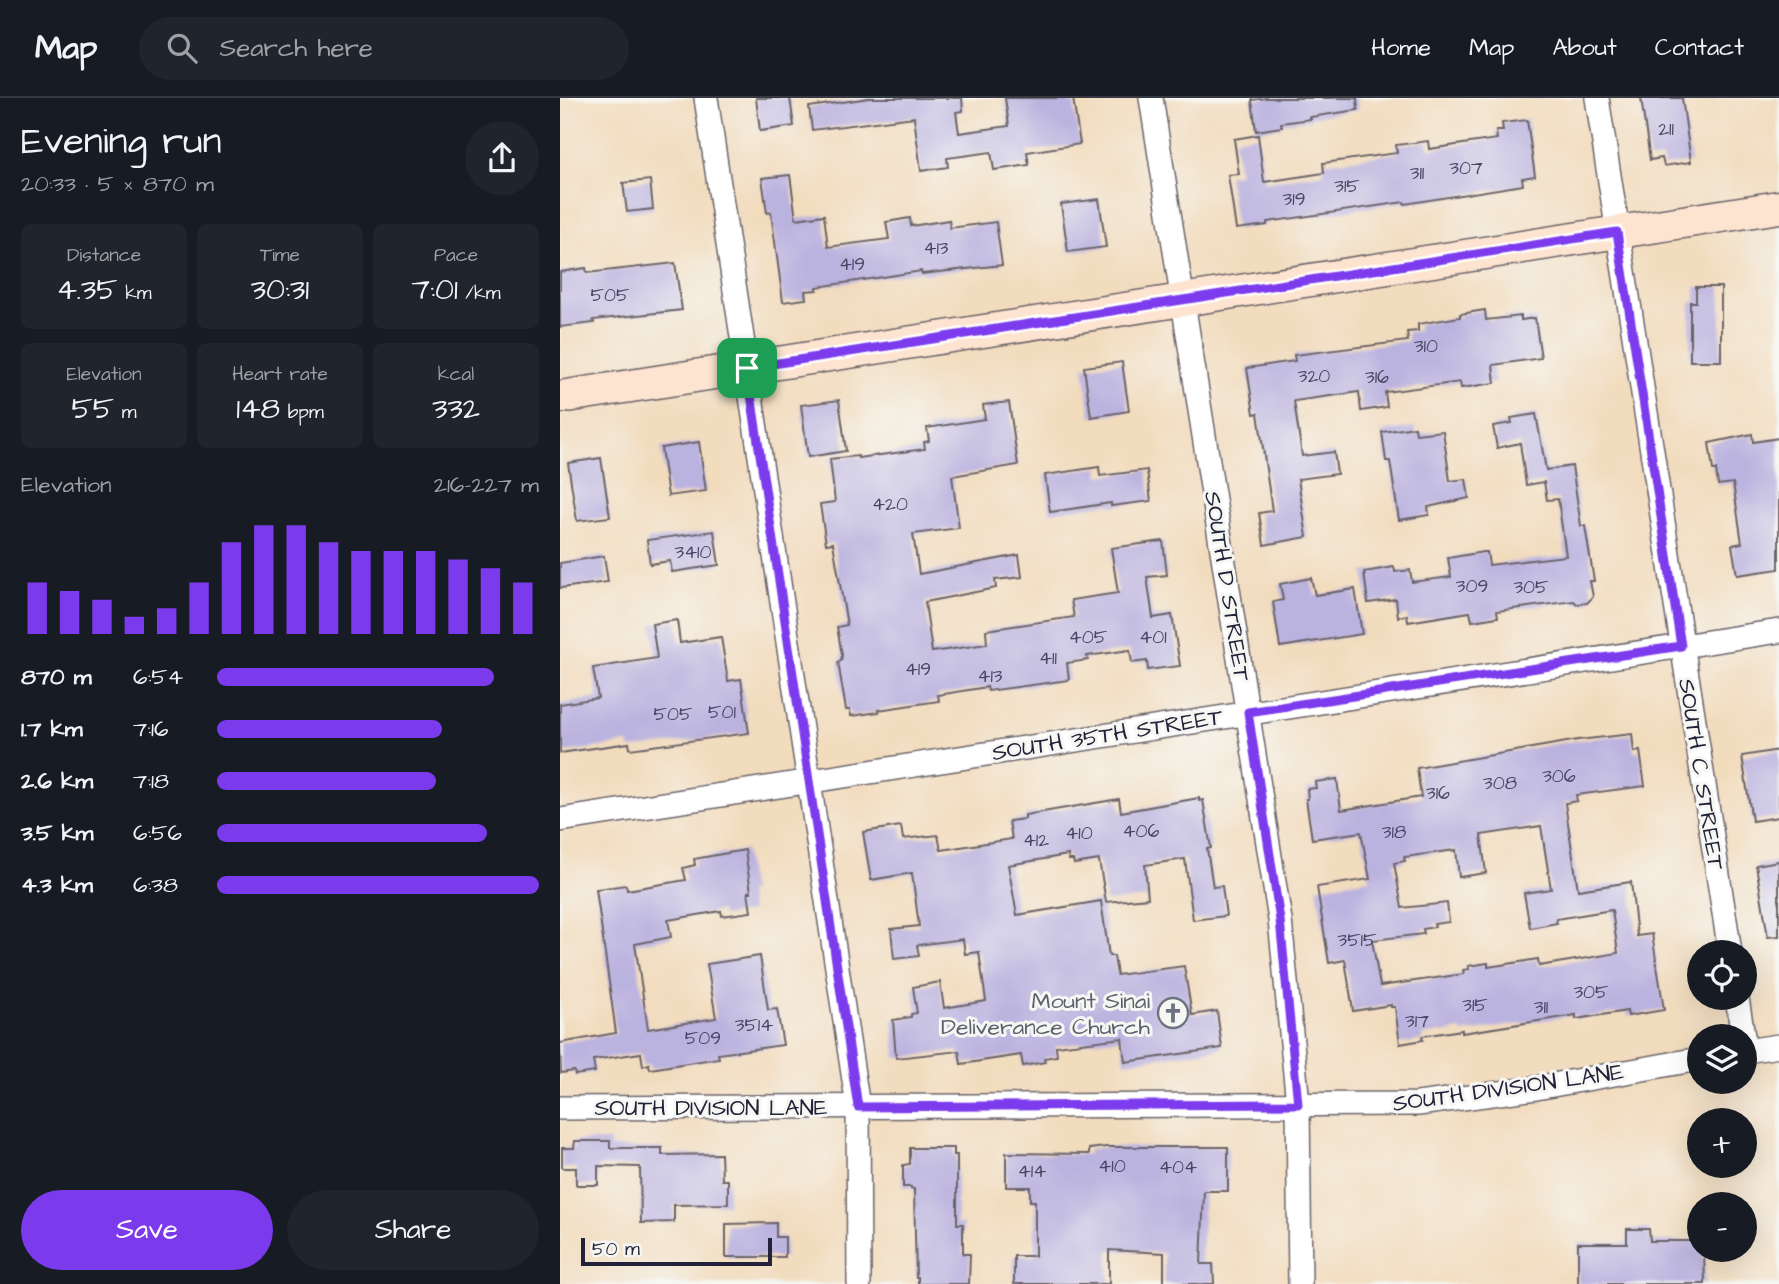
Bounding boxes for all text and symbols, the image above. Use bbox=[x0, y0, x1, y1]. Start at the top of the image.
search box bbox=[139, 17, 629, 80]
text: Map bbox=[35, 25, 97, 71]
icon: search bbox=[163, 29, 201, 67]
text: Search here bbox=[219, 30, 373, 66]
text: Home bbox=[1371, 31, 1431, 65]
text: Map bbox=[1469, 31, 1514, 65]
text: About bbox=[1552, 31, 1617, 65]
text: Contact bbox=[1655, 31, 1744, 65]
text: Evening run bbox=[21, 116, 222, 168]
house number: 211 bbox=[1658, 116, 1674, 143]
button: share bbox=[465, 121, 539, 195]
house number: 307 bbox=[1449, 155, 1483, 182]
house number: 311 bbox=[1410, 160, 1425, 187]
text: 20:33 · 5 × 870 m bbox=[21, 168, 214, 200]
house number: 315 bbox=[1334, 173, 1360, 200]
house number: 319 bbox=[1283, 186, 1305, 213]
house number: 413 bbox=[923, 235, 949, 262]
text: Distance bbox=[67, 242, 141, 269]
text: Time bbox=[260, 242, 300, 269]
text: Pace bbox=[434, 242, 478, 269]
house number: 419 bbox=[839, 251, 865, 278]
text: 4.35 bbox=[56, 269, 118, 311]
text: 30:31 bbox=[251, 269, 309, 311]
text: 7:01 bbox=[412, 269, 458, 311]
text: km bbox=[118, 280, 152, 307]
text: /km bbox=[458, 280, 500, 307]
house number: 505 bbox=[591, 282, 630, 309]
house number: 310 bbox=[1414, 333, 1438, 360]
pin bbox=[717, 338, 777, 398]
icon: arrive bbox=[728, 349, 766, 387]
text: Elevation bbox=[67, 361, 141, 388]
text: Heart rate bbox=[232, 361, 328, 388]
text: kcal bbox=[438, 361, 474, 388]
house number: 320 bbox=[1298, 363, 1330, 390]
house number: 316 bbox=[1365, 364, 1389, 391]
text: 55 bbox=[72, 388, 114, 430]
text: 148 bbox=[236, 388, 280, 430]
text: 332 bbox=[432, 388, 480, 430]
text: m bbox=[114, 399, 136, 426]
text: bpm bbox=[280, 399, 324, 426]
text: Elevation bbox=[21, 469, 112, 501]
text: 216–227 m bbox=[434, 469, 539, 501]
street label: SOUTH D STREET bbox=[1196, 489, 1258, 684]
house number: 420 bbox=[872, 491, 908, 518]
house number: 3410 bbox=[674, 539, 712, 566]
house number: 309 bbox=[1456, 573, 1488, 600]
house number: 305 bbox=[1513, 574, 1549, 601]
house number: 405 bbox=[1069, 624, 1108, 651]
house number: 401 bbox=[1139, 624, 1167, 651]
house number: 411 bbox=[1039, 645, 1057, 672]
house number: 419 bbox=[905, 656, 931, 683]
text: 870 m bbox=[21, 661, 92, 693]
text: 6:54 bbox=[133, 661, 183, 693]
house number: 413 bbox=[977, 663, 1003, 690]
street label: SOUTH C STREET bbox=[1670, 676, 1732, 873]
house number: 501 bbox=[708, 699, 737, 726]
house number: 505 bbox=[654, 701, 693, 728]
street label: SOUTH 35TH STREET bbox=[990, 701, 1225, 769]
text: 1.7 km bbox=[21, 713, 83, 745]
text: 7:16 bbox=[133, 713, 168, 745]
house number: 306 bbox=[1542, 763, 1576, 790]
text: 2.6 km bbox=[21, 765, 93, 797]
text: 7:18 bbox=[133, 765, 169, 797]
house number: 308 bbox=[1483, 770, 1517, 797]
house number: 316 bbox=[1426, 780, 1450, 807]
text: 3.5 km bbox=[21, 817, 93, 849]
text: 6:56 bbox=[133, 817, 182, 849]
house number: 406 bbox=[1123, 818, 1159, 845]
house number: 318 bbox=[1382, 819, 1406, 846]
house number: 410 bbox=[1065, 820, 1093, 847]
house number: 412 bbox=[1023, 827, 1049, 854]
text: 4.3 km bbox=[21, 869, 93, 901]
text: 6:38 bbox=[133, 869, 178, 901]
house number: 3515 bbox=[1337, 927, 1377, 954]
map controls bbox=[1687, 940, 1757, 1262]
button: locate bbox=[1687, 940, 1757, 1010]
house number: 305 bbox=[1573, 979, 1609, 1006]
place label: Mount Sinai Deliverance Church bbox=[941, 985, 1151, 1043]
house number: 315 bbox=[1462, 992, 1488, 1019]
house number: 311 bbox=[1534, 994, 1549, 1021]
church icon: Mount Sinai Deliverance Church bbox=[1156, 996, 1190, 1030]
house number: 317 bbox=[1405, 1008, 1429, 1035]
house number: 3514 bbox=[735, 1012, 773, 1039]
button: layers bbox=[1687, 1024, 1757, 1094]
house number: 509 bbox=[685, 1025, 721, 1052]
street label: SOUTH DIVISION LANE bbox=[1391, 1056, 1626, 1120]
street label: SOUTH DIVISION LANE bbox=[595, 1092, 828, 1124]
button: + bbox=[1687, 1108, 1757, 1178]
house number: 410 bbox=[1098, 1153, 1126, 1180]
house number: 404 bbox=[1159, 1154, 1197, 1181]
house number: 414 bbox=[1018, 1158, 1046, 1185]
button: Save bbox=[21, 1190, 273, 1270]
button: Share bbox=[287, 1190, 539, 1270]
button: − bbox=[1687, 1192, 1757, 1262]
scale bar bbox=[581, 1235, 772, 1267]
text: 50 m bbox=[592, 1236, 640, 1263]

